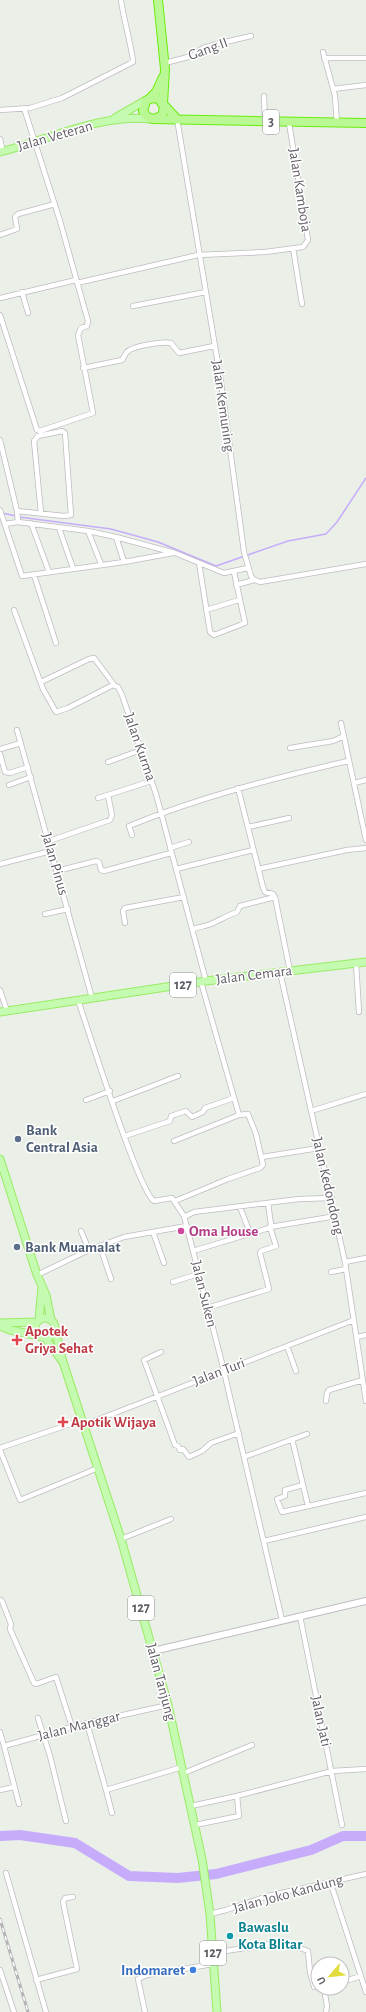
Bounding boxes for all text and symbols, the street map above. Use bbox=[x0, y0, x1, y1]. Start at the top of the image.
street label: Gang II bbox=[186, 35, 230, 63]
road number: 3 bbox=[263, 110, 279, 134]
street label: Jalan Veteran bbox=[16, 118, 94, 154]
street label: Jalan Kamboja bbox=[286, 147, 314, 233]
street label: Jalan Kemuning bbox=[209, 359, 237, 454]
street label: Jalan Kurma bbox=[121, 711, 159, 783]
street label: Jalan Pinus bbox=[39, 831, 71, 897]
street label: Jalan Cemara bbox=[215, 963, 293, 987]
road number: 127 bbox=[170, 973, 196, 997]
place label: Bank Central Asia bbox=[26, 1123, 98, 1155]
marker: Bank Central Asia bbox=[13, 1134, 23, 1144]
street label: Jalan Kedondong bbox=[309, 1136, 347, 1237]
place label: Oma House bbox=[189, 1224, 258, 1239]
marker: Oma House bbox=[176, 1226, 186, 1236]
place label: Bank Muamalat bbox=[25, 1240, 121, 1255]
marker: Bank Muamalat bbox=[12, 1242, 22, 1252]
street label: Jalan Suken bbox=[189, 1259, 219, 1329]
place label: Apotek Griya Sehat bbox=[25, 1324, 93, 1356]
marker: Apotek Griya Sehat bbox=[12, 1335, 22, 1345]
street label: Jalan Turi bbox=[191, 1355, 247, 1389]
place label: Apotik Wijaya bbox=[71, 1415, 156, 1430]
marker: Apotik Wijaya bbox=[58, 1417, 68, 1427]
road number: 127 bbox=[128, 1596, 154, 1620]
street label: Jalan Tanjung bbox=[143, 1642, 179, 1723]
street label: Jalan Jati bbox=[308, 1694, 334, 1748]
street label: Jalan Manggar bbox=[36, 1708, 122, 1743]
street label: Jalan Joko Kandung bbox=[231, 1872, 345, 1916]
place label: Bawaslu Kota Blitar bbox=[238, 1920, 303, 1952]
marker: Bawaslu Kota Blitar bbox=[225, 1931, 235, 1941]
road number: 127 bbox=[200, 1941, 226, 1965]
north arrow bbox=[310, 1956, 350, 1996]
place label: Indomaret bbox=[121, 1963, 185, 1978]
marker: Indomaret bbox=[188, 1965, 198, 1975]
text: U bbox=[315, 1975, 328, 1986]

